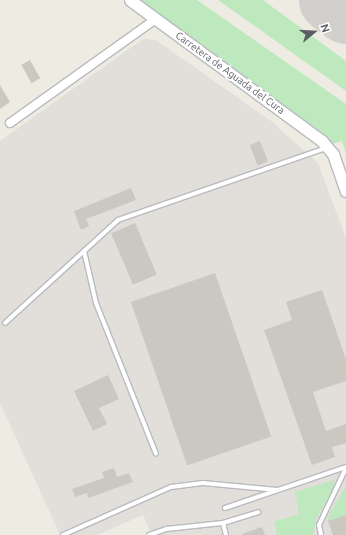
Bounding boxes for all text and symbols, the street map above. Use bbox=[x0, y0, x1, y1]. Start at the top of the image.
north arrow bbox=[294, 12, 334, 52]
text: N bbox=[318, 23, 332, 34]
street label: Carretera de Aguada del Cura bbox=[173, 29, 287, 117]

